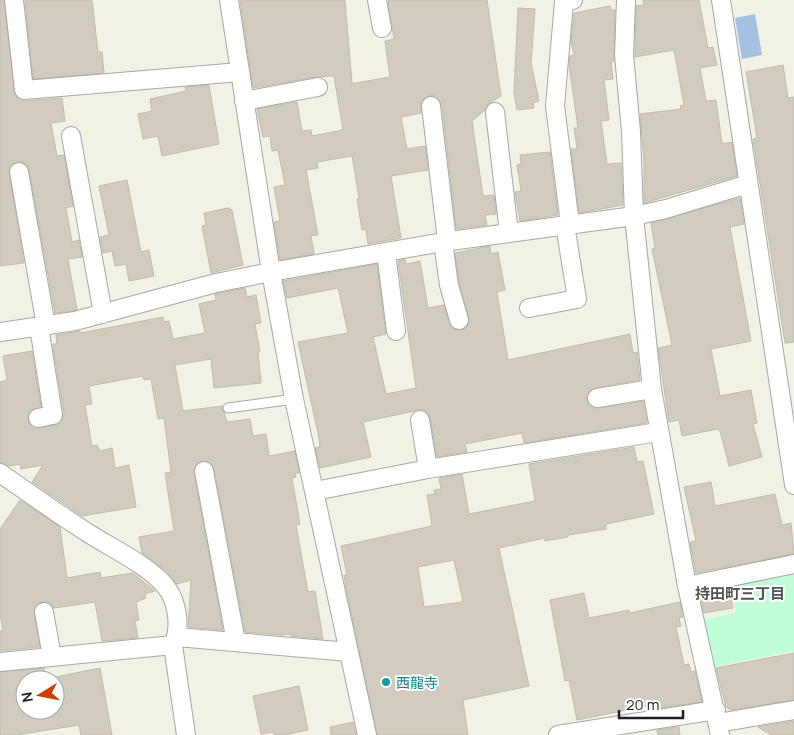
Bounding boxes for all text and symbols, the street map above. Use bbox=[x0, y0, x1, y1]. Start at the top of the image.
district label: 持田町三丁目 bbox=[695, 583, 785, 604]
north arrow bbox=[15, 670, 65, 720]
place label: 西龍寺 bbox=[396, 673, 438, 692]
marker: 西龍寺 bbox=[380, 676, 392, 688]
scale bar bbox=[619, 688, 683, 720]
text: N bbox=[16, 691, 37, 704]
text: 20 m bbox=[626, 694, 659, 715]

